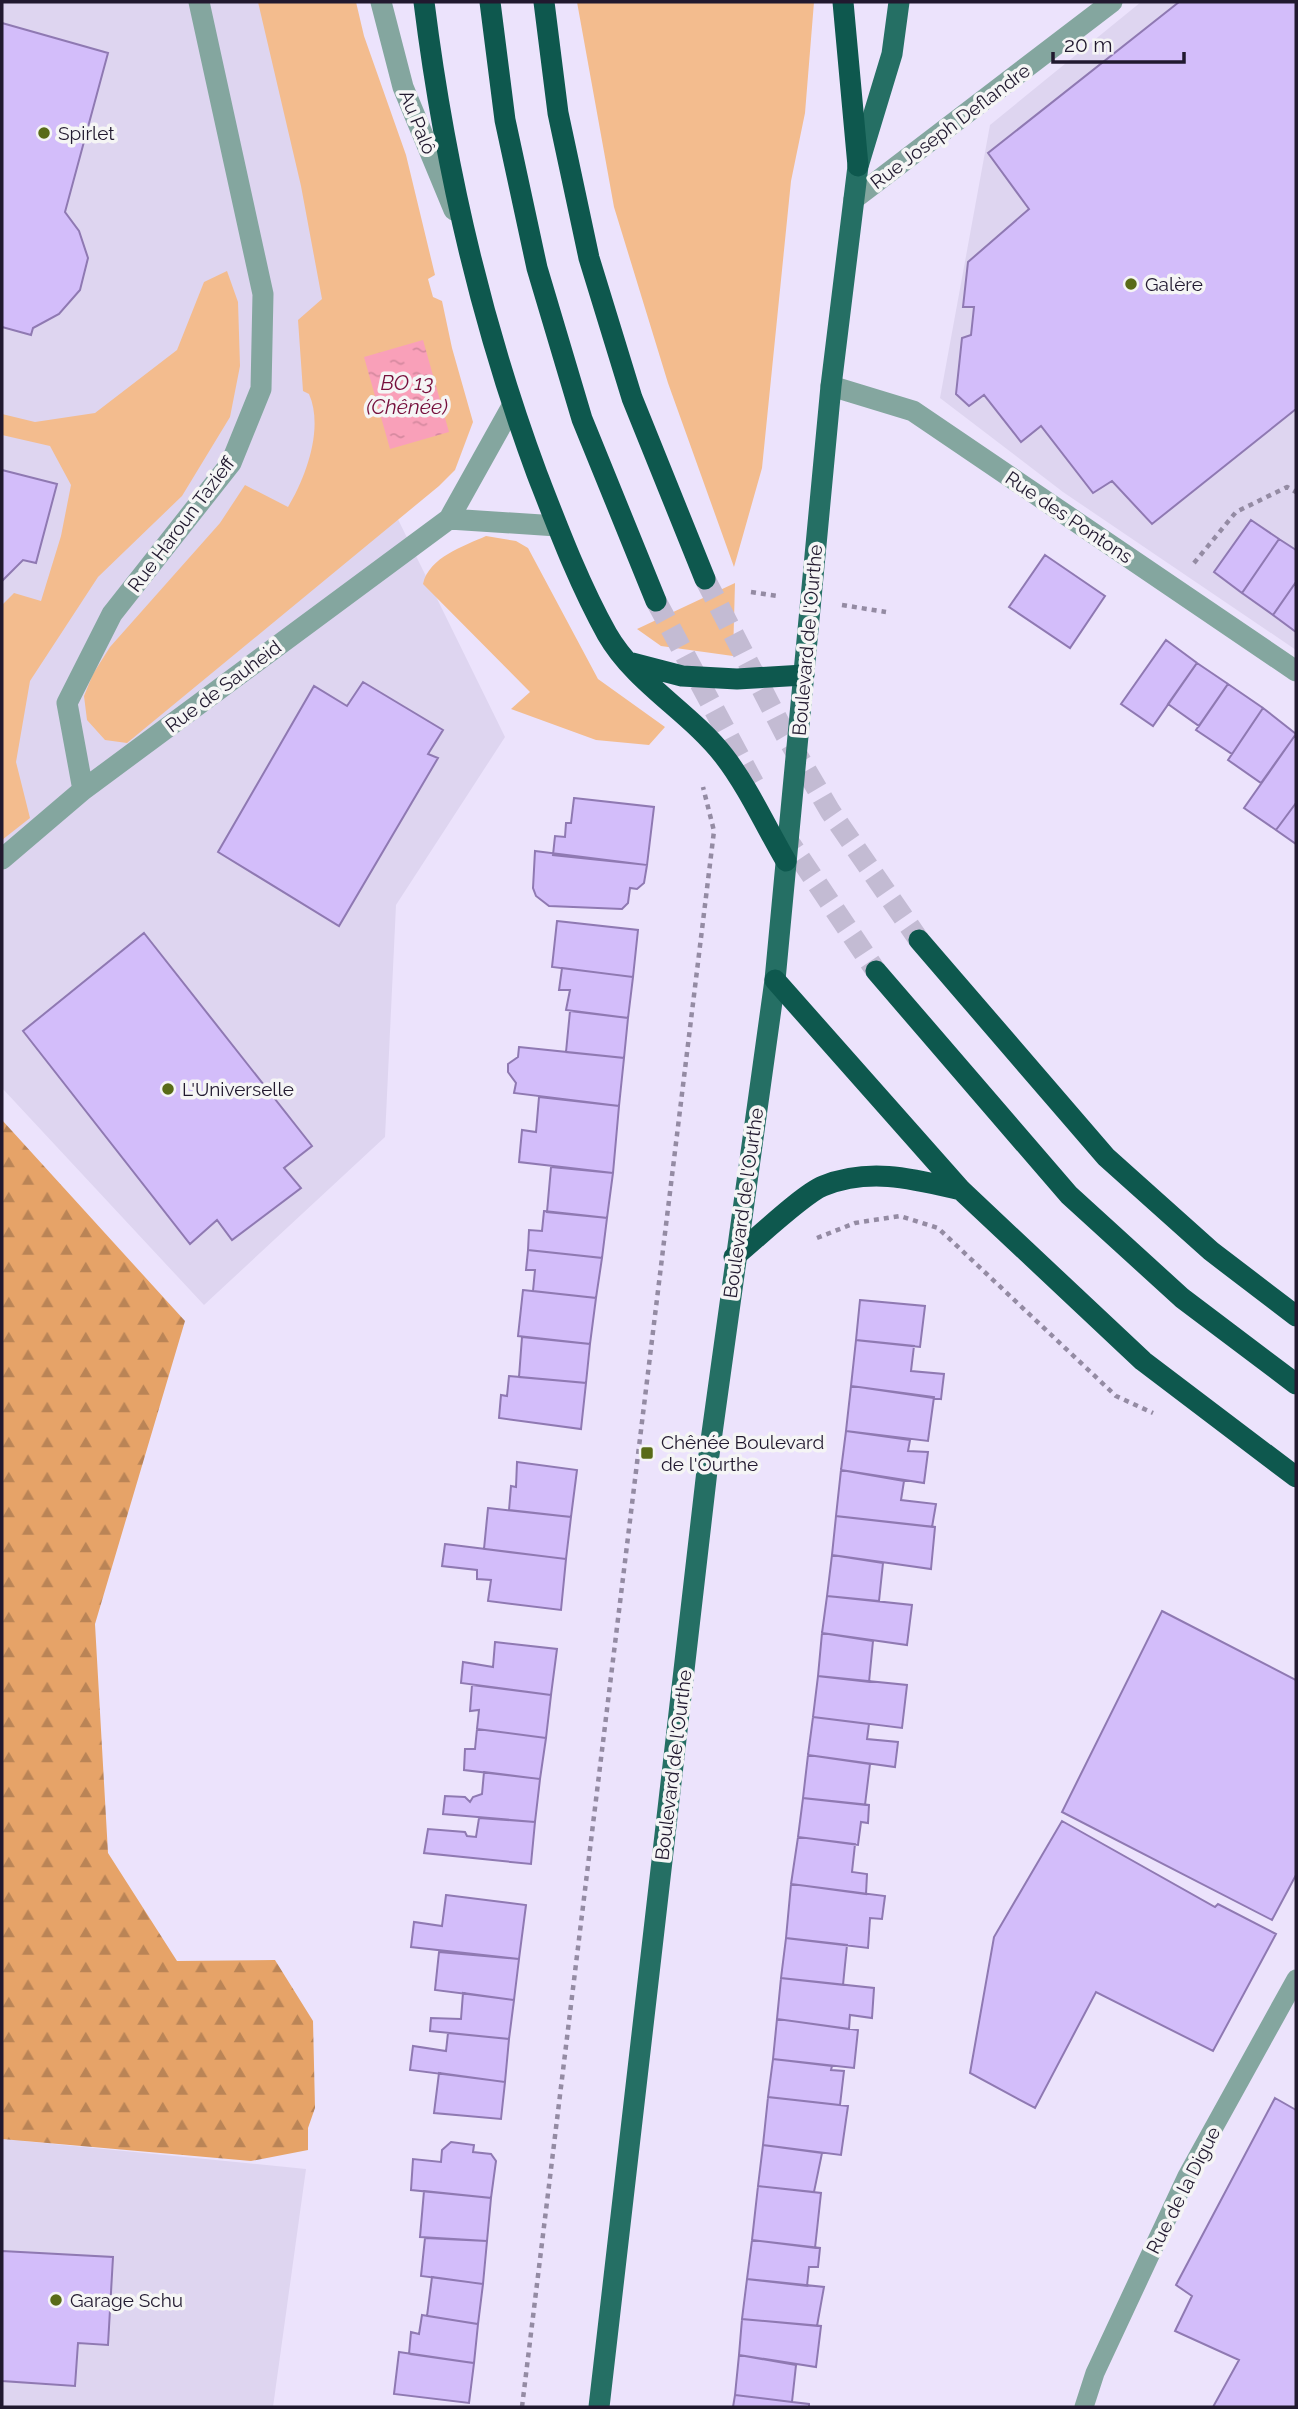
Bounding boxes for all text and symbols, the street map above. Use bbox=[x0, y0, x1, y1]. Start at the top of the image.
scale bar bbox=[1053, 21, 1184, 65]
text: 20 m bbox=[1064, 32, 1112, 57]
street label: Rue Joseph Deflandre bbox=[866, 59, 1034, 193]
street label: Au Palô bbox=[395, 87, 441, 157]
place label: Spirlet bbox=[58, 122, 115, 144]
marker: Spirlet bbox=[36, 125, 52, 141]
place label: Galère bbox=[1145, 273, 1203, 295]
marker: Galère bbox=[1123, 276, 1139, 292]
water label: BO 13 (Chênée) bbox=[366, 370, 448, 419]
street label: Rue Haroun Tazieff bbox=[123, 451, 240, 596]
street label: Rue des Pontons bbox=[1001, 466, 1137, 568]
street label: Boulevard de l'Ourthe bbox=[788, 543, 826, 737]
street label: Rue de Sauheid bbox=[161, 635, 285, 737]
place label: L'Universelle bbox=[182, 1078, 294, 1100]
marker: L'Universelle bbox=[160, 1081, 176, 1097]
street label: Boulevard de l'Ourthe bbox=[719, 1106, 767, 1300]
place label: Chênée Boulevard de l'Ourthe bbox=[661, 1431, 824, 1475]
marker: Chênée Boulevard de l'Ourthe bbox=[639, 1445, 655, 1461]
street label: Boulevard de l'Ourthe bbox=[650, 1668, 696, 1862]
street label: Rue de la Digue bbox=[1142, 2123, 1224, 2257]
place label: Garage Schu bbox=[70, 2289, 183, 2311]
marker: Garage Schu bbox=[48, 2292, 64, 2308]

